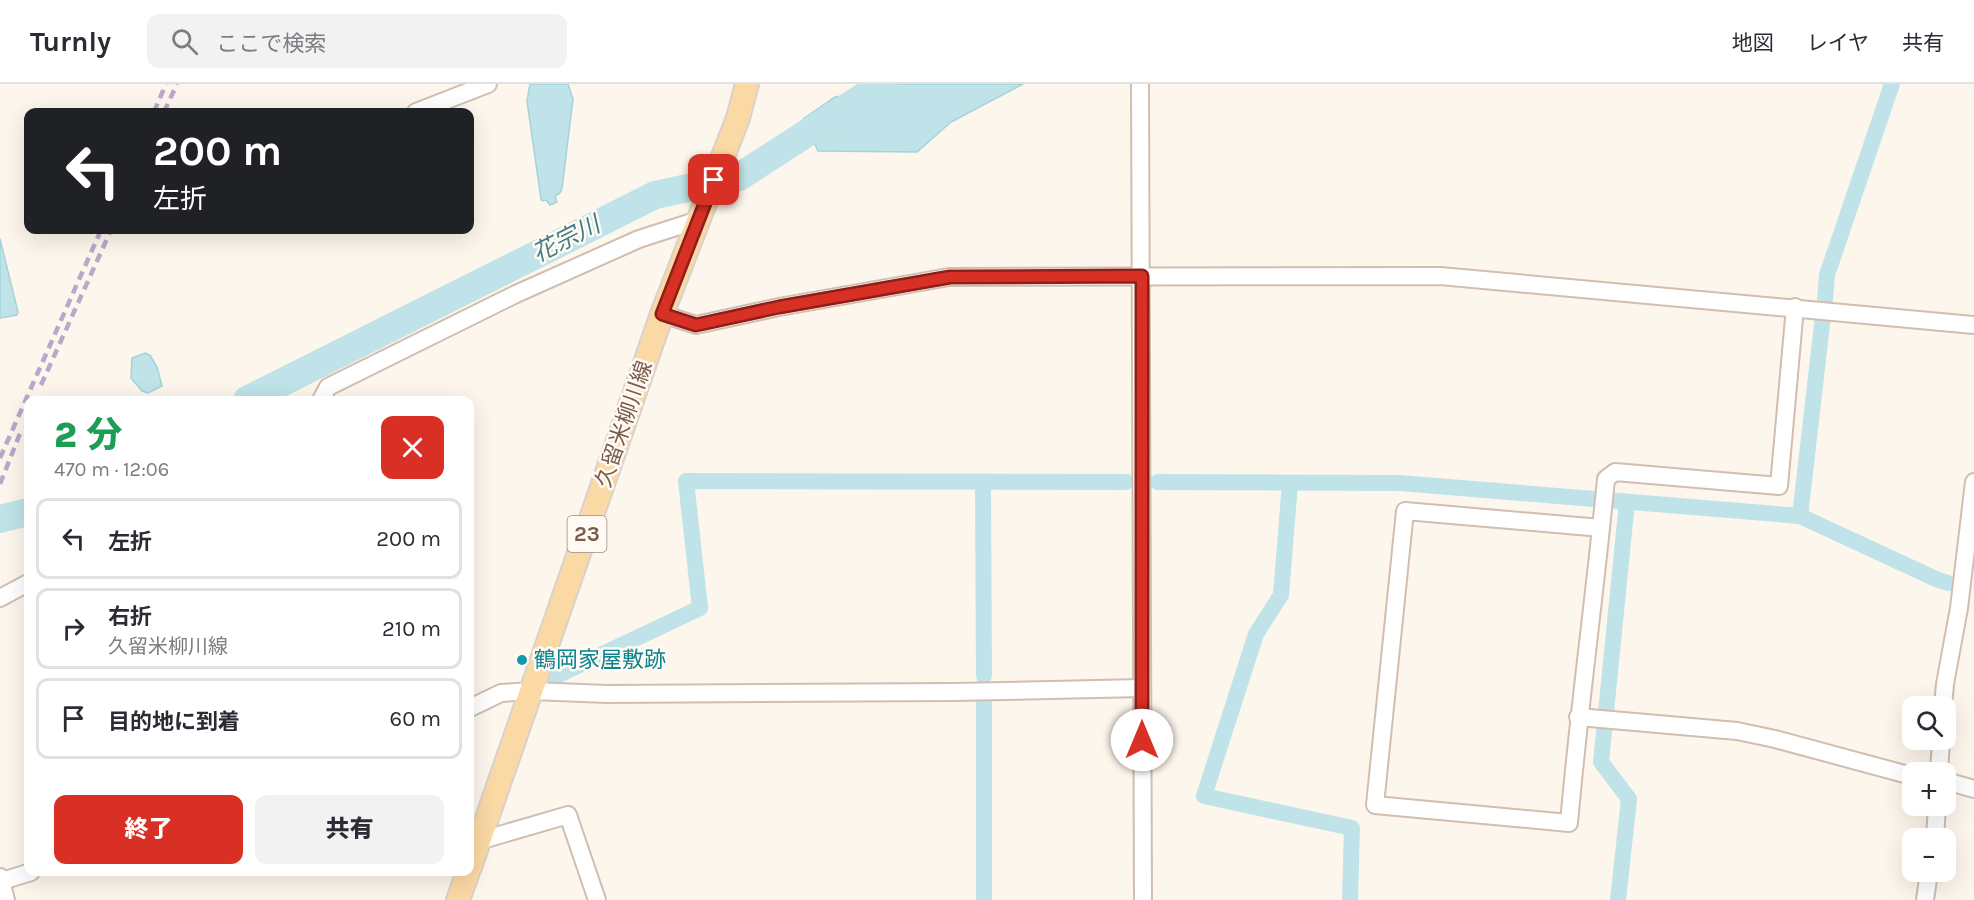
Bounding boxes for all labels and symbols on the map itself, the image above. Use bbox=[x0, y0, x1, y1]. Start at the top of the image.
pin bbox=[688, 154, 739, 205]
water label: 花宗川 bbox=[528, 209, 607, 268]
street label: 久留米柳川線 bbox=[590, 357, 658, 491]
road number: 23 bbox=[568, 516, 606, 552]
place label: 鶴岡家屋敷跡 bbox=[534, 647, 666, 673]
marker: 鶴岡家屋敷跡 bbox=[515, 653, 529, 667]
position arrow bbox=[1110, 708, 1174, 772]

